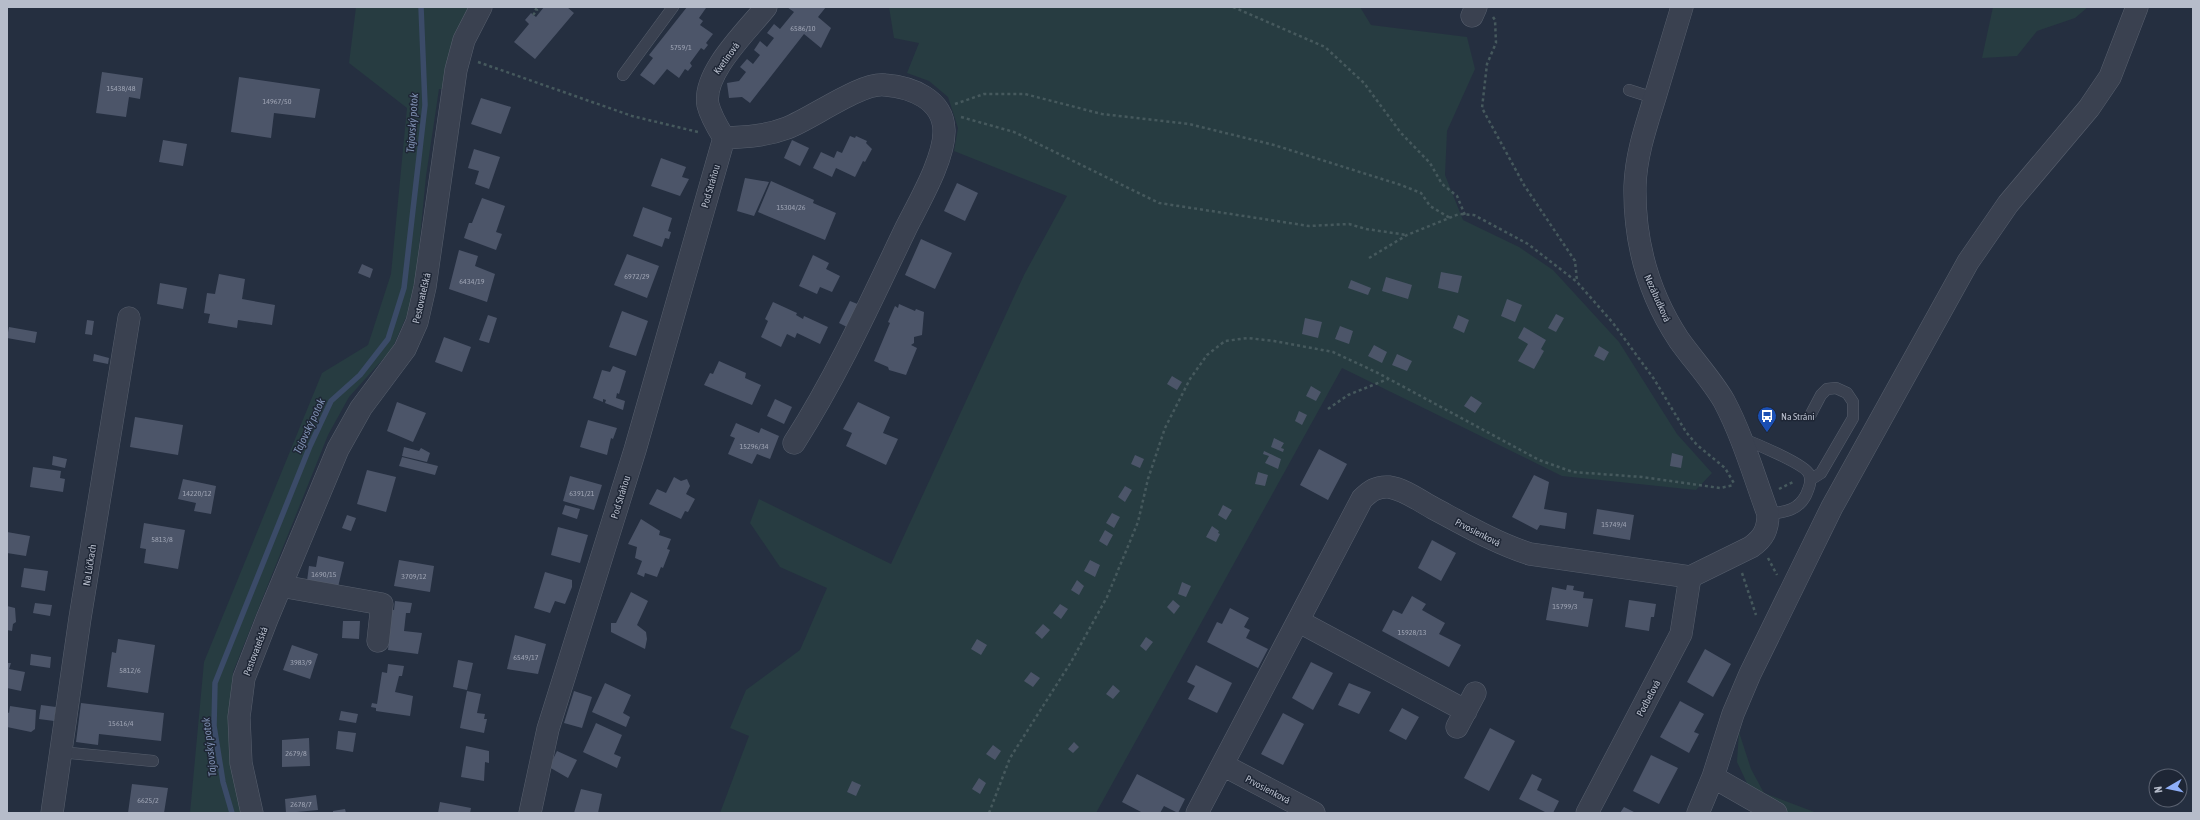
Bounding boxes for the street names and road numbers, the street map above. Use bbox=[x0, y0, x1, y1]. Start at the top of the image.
street label: Kvetinová bbox=[711, 40, 742, 76]
street label: Pod Stráňou bbox=[699, 163, 722, 209]
street label: Pestovateľská bbox=[410, 271, 433, 324]
street label: Nezábudková bbox=[1642, 273, 1673, 324]
street label: Pod Stráňou bbox=[609, 474, 632, 520]
street label: Prvosienková bbox=[1453, 516, 1503, 549]
street label: Na Lúčkach bbox=[81, 543, 98, 587]
street label: Pestovateľská bbox=[241, 625, 270, 677]
street label: Podbeľová bbox=[1634, 678, 1663, 718]
street label: Prvosienková bbox=[1243, 773, 1292, 806]

